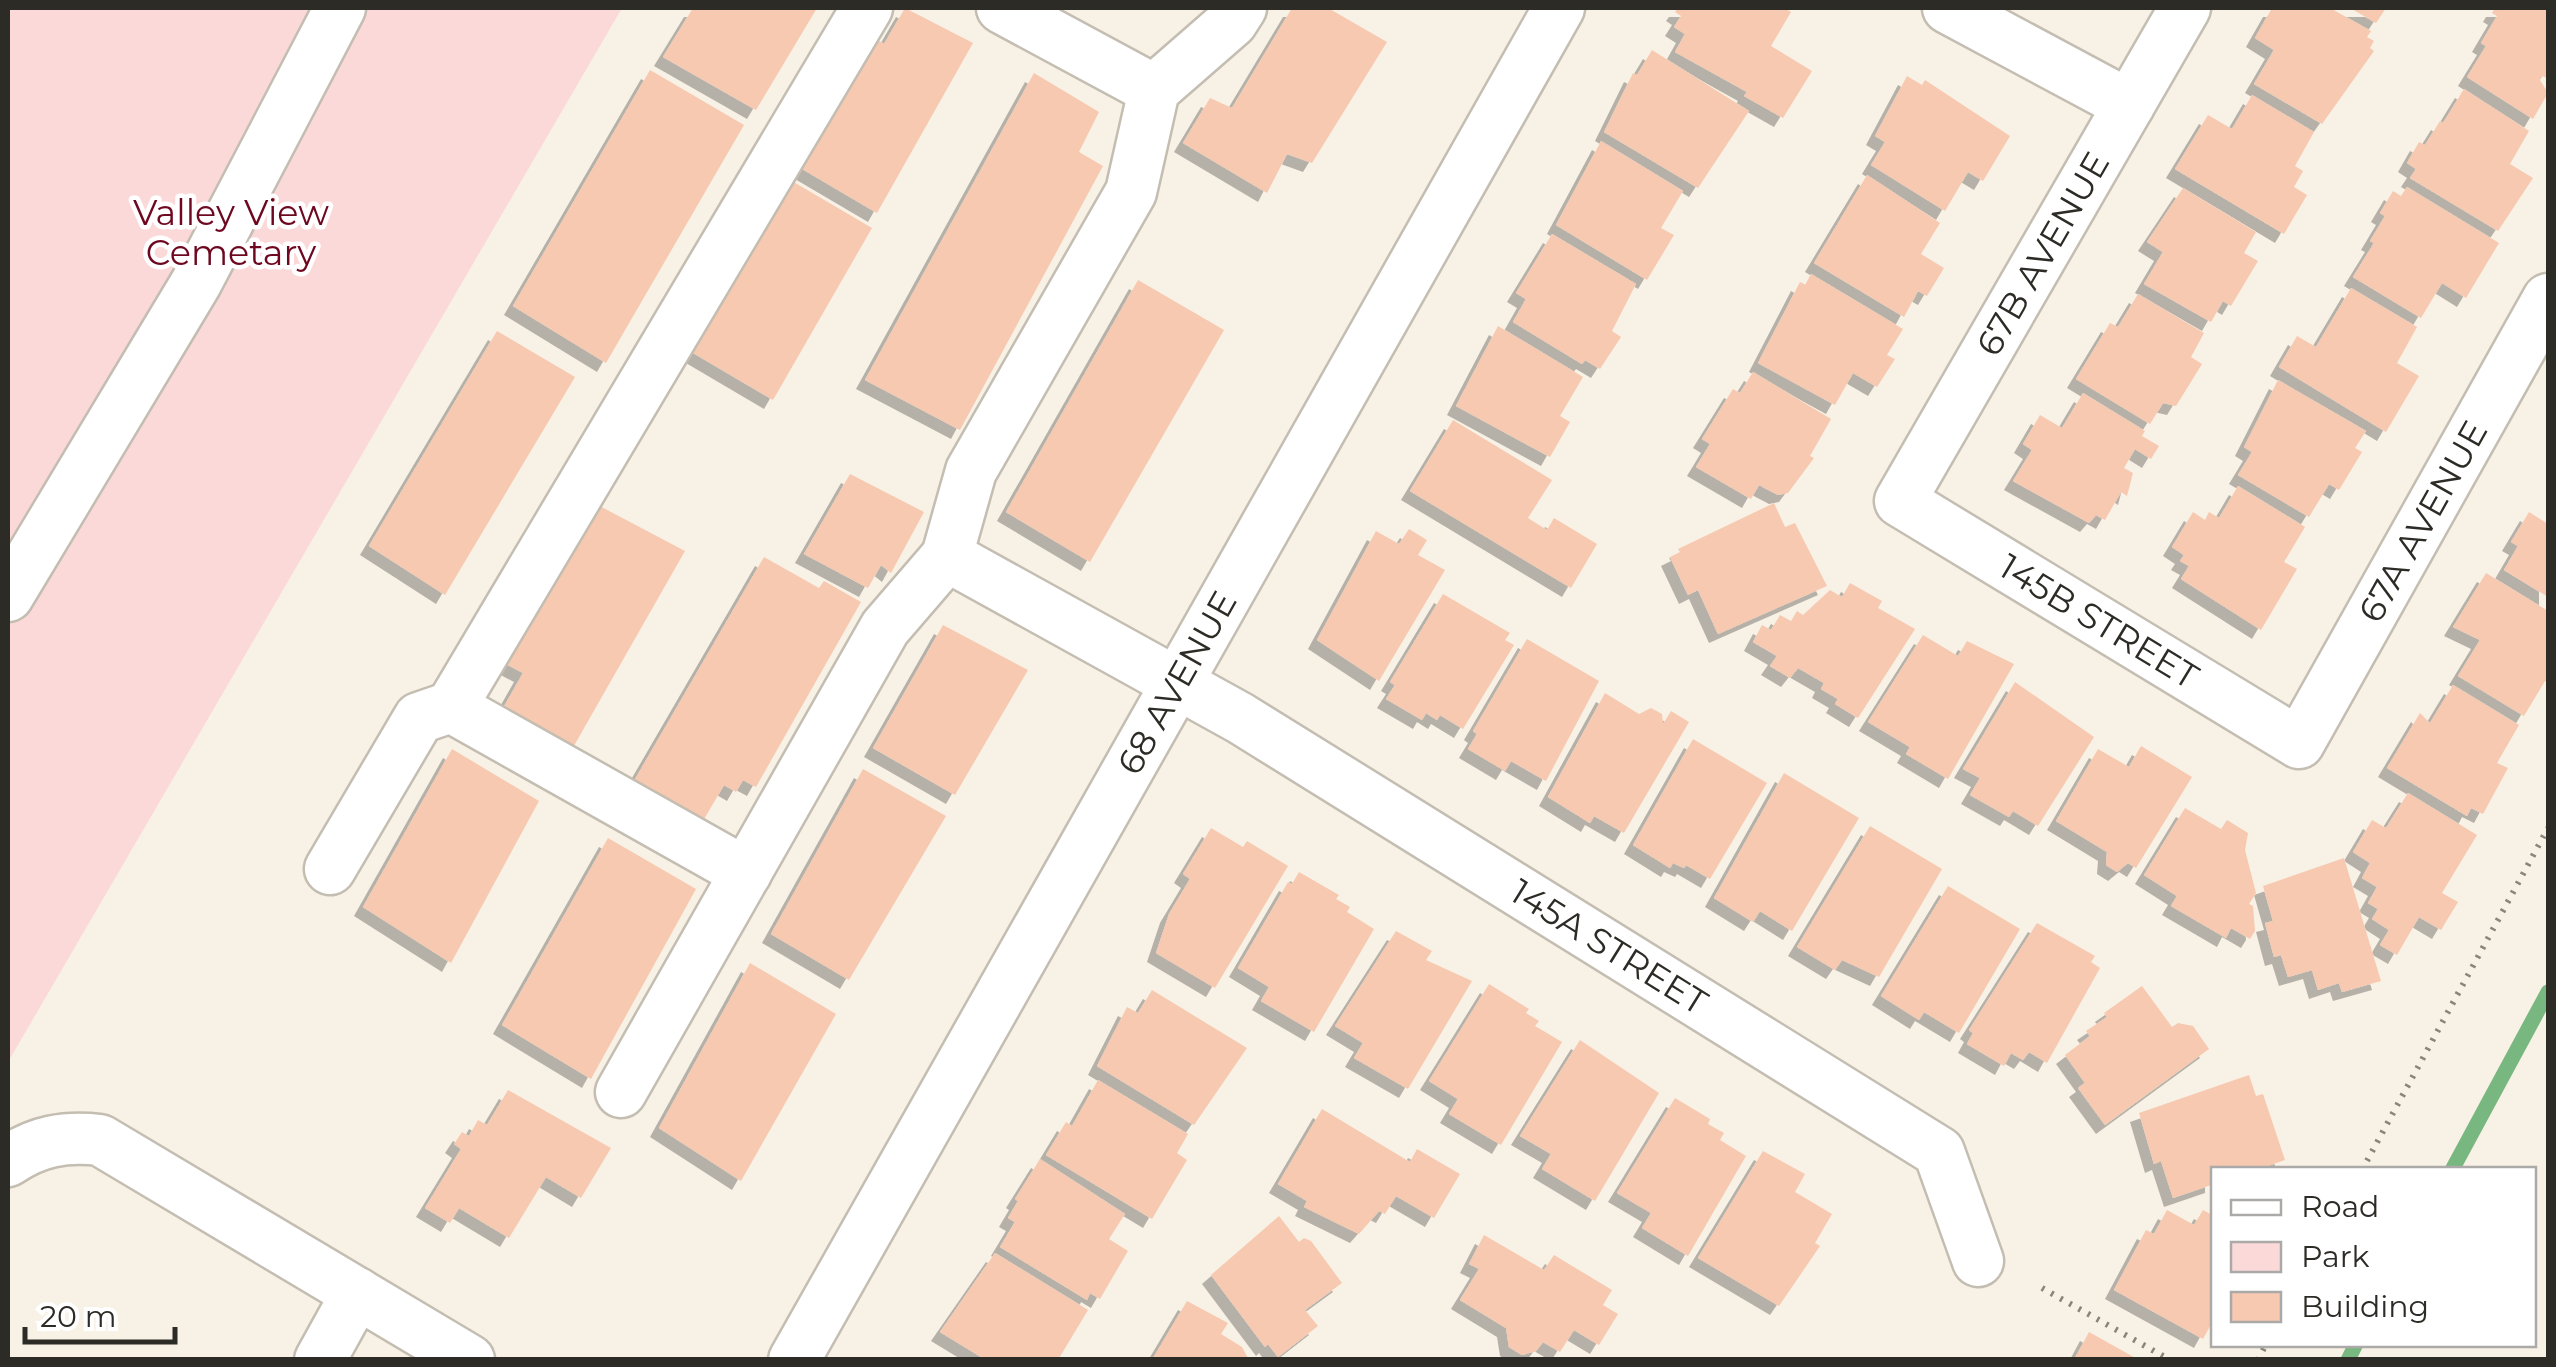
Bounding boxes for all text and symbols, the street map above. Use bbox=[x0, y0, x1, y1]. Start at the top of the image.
street label: 67B AVENUE bbox=[1967, 144, 2118, 363]
park label: Valley View Cemetary bbox=[133, 191, 329, 274]
street label: 67A AVENUE bbox=[2349, 413, 2496, 630]
street label: 145B STREET bbox=[1992, 545, 2206, 698]
street label: 68 AVENUE bbox=[1108, 583, 1246, 782]
street label: 145A STREET bbox=[1503, 870, 1715, 1024]
legend bbox=[2211, 1167, 2536, 1347]
text: Road bbox=[2301, 1188, 2379, 1225]
text: Park bbox=[2301, 1238, 2370, 1275]
scale bar bbox=[25, 1282, 175, 1344]
text: Building bbox=[2301, 1288, 2429, 1325]
text: 20 m bbox=[40, 1298, 117, 1335]

